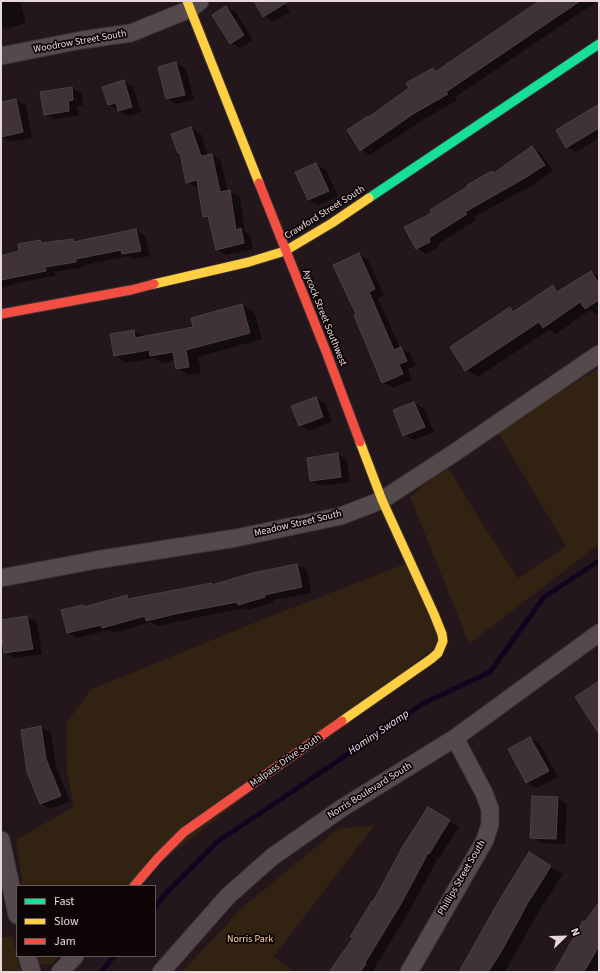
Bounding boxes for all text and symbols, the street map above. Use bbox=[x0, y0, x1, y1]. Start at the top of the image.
street label: Woodrow Street South bbox=[33, 28, 127, 56]
street label: Crawford Street South bbox=[283, 183, 367, 243]
street label: Aycock Street Southwest bbox=[299, 268, 349, 368]
street label: Meadow Street South bbox=[253, 508, 343, 540]
water label: Hominy Swamp bbox=[346, 708, 412, 758]
street label: Malpass Drive South bbox=[248, 732, 324, 790]
street label: Norris Boulevard South bbox=[326, 760, 414, 822]
street label: Phillips Street South bbox=[436, 838, 488, 918]
legend bbox=[16, 885, 156, 957]
text: Fast bbox=[54, 893, 74, 910]
text: Slow bbox=[54, 913, 79, 930]
north arrow bbox=[544, 917, 584, 957]
text: N bbox=[567, 926, 584, 938]
text: Jam bbox=[54, 933, 76, 950]
park label: Norris Park bbox=[227, 934, 273, 946]

